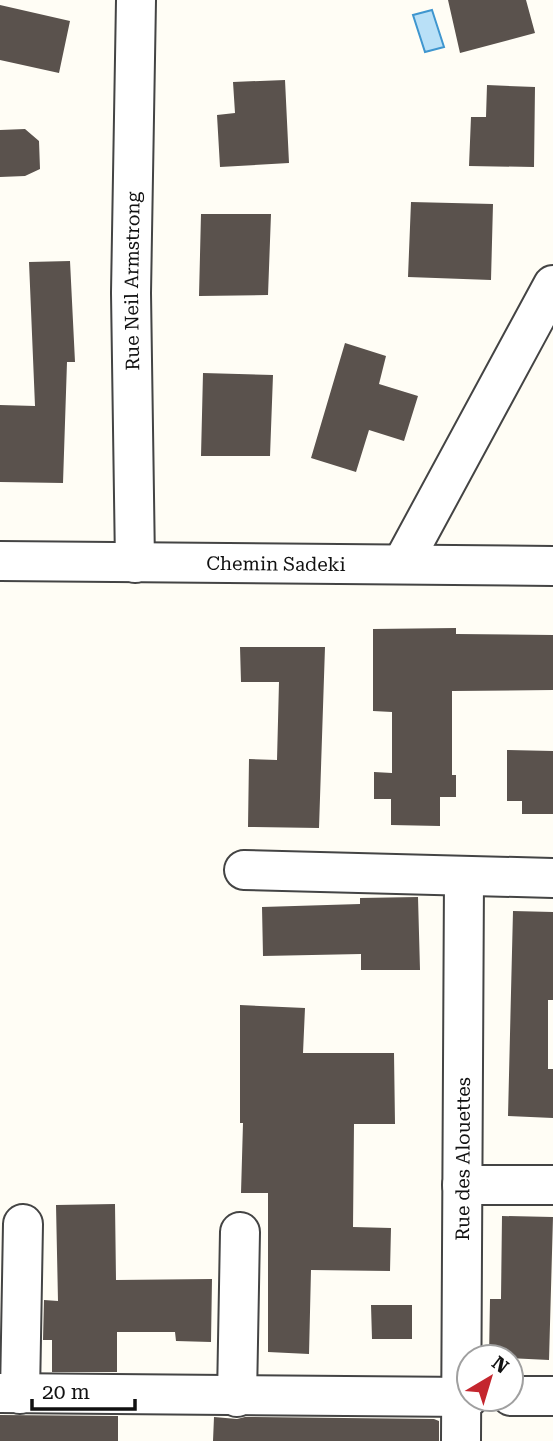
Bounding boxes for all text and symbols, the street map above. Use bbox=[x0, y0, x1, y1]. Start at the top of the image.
street label: Rue Neil Armstrong bbox=[120, 191, 145, 371]
street label: Chemin Sadeki bbox=[206, 552, 346, 576]
street label: Rue des Alouettes bbox=[451, 1077, 475, 1241]
north arrow bbox=[455, 1343, 525, 1413]
text: N bbox=[487, 1351, 513, 1379]
scale bar bbox=[32, 1368, 135, 1412]
text: 20 m bbox=[42, 1380, 90, 1404]

